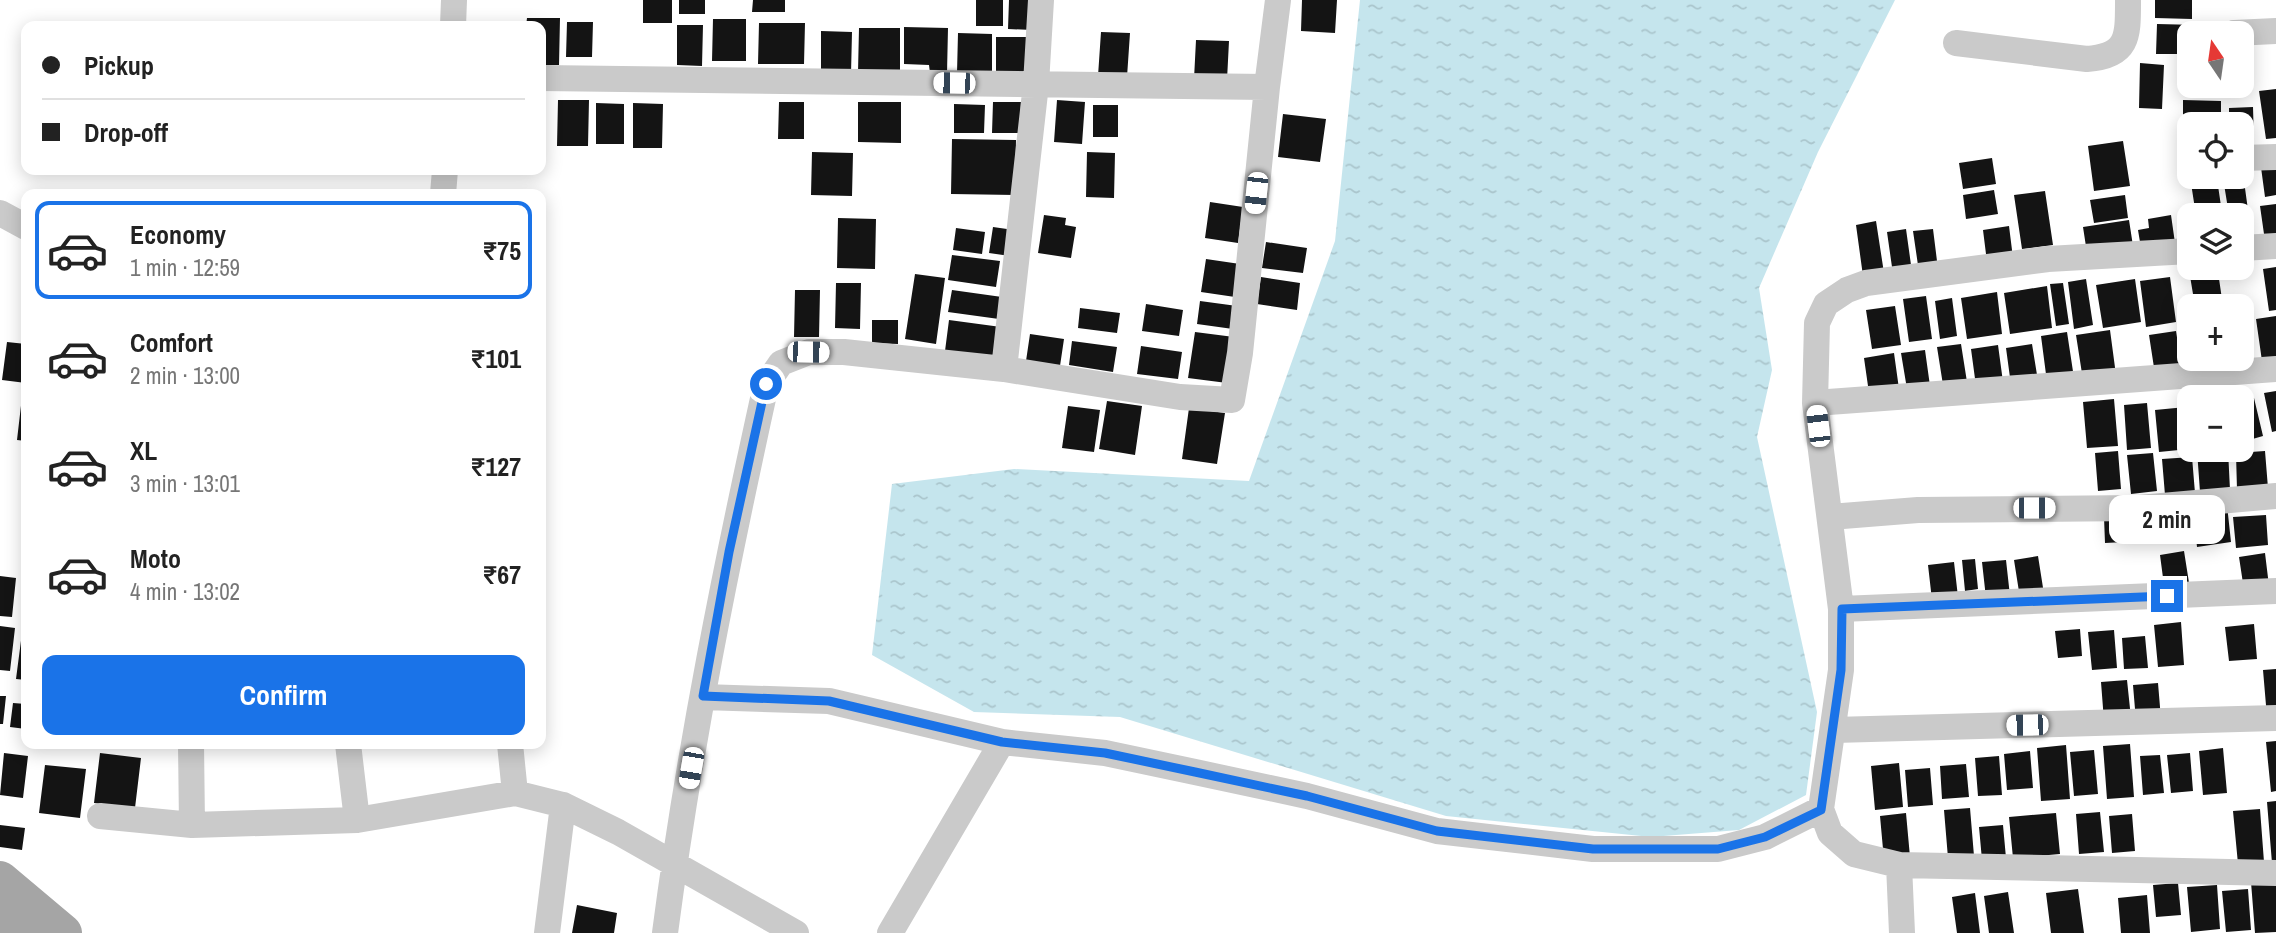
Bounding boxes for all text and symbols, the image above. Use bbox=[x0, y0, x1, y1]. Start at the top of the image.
north arrow bbox=[2177, 21, 2254, 98]
map controls bbox=[2177, 21, 2254, 462]
text: Pickup bbox=[84, 48, 154, 83]
car bbox=[933, 72, 976, 94]
button: locate bbox=[2177, 112, 2254, 189]
text: Drop-off bbox=[84, 115, 168, 150]
car bbox=[1244, 171, 1269, 215]
button: layers bbox=[2177, 203, 2254, 280]
text: Economy bbox=[130, 217, 226, 252]
icon: car bbox=[46, 219, 109, 282]
text: ₹75 bbox=[482, 233, 521, 268]
text: 1 min · 12:59 bbox=[130, 252, 240, 283]
button: + bbox=[2177, 294, 2254, 371]
text: Comfort bbox=[130, 325, 213, 360]
icon: car bbox=[46, 327, 109, 390]
text: ₹101 bbox=[470, 341, 521, 376]
car bbox=[787, 341, 830, 363]
text: 2 min · 13:00 bbox=[130, 360, 240, 391]
route start bbox=[750, 368, 782, 400]
button: − bbox=[2177, 385, 2254, 462]
car bbox=[1806, 404, 1831, 448]
text: XL bbox=[130, 433, 157, 468]
icon: car bbox=[46, 435, 109, 498]
text: ₹127 bbox=[470, 449, 521, 484]
text: 3 min · 13:01 bbox=[130, 468, 240, 499]
callout: 2 min bbox=[2109, 494, 2225, 544]
car bbox=[2014, 498, 2056, 519]
text: 2 min bbox=[2142, 504, 2192, 535]
text: Moto bbox=[130, 541, 181, 576]
icon: car bbox=[46, 543, 109, 606]
text: ₹67 bbox=[482, 557, 521, 592]
text: 4 min · 13:02 bbox=[130, 576, 240, 607]
route end bbox=[2151, 580, 2183, 612]
button: Confirm bbox=[42, 655, 525, 735]
car bbox=[2006, 714, 2049, 736]
car bbox=[678, 745, 705, 791]

